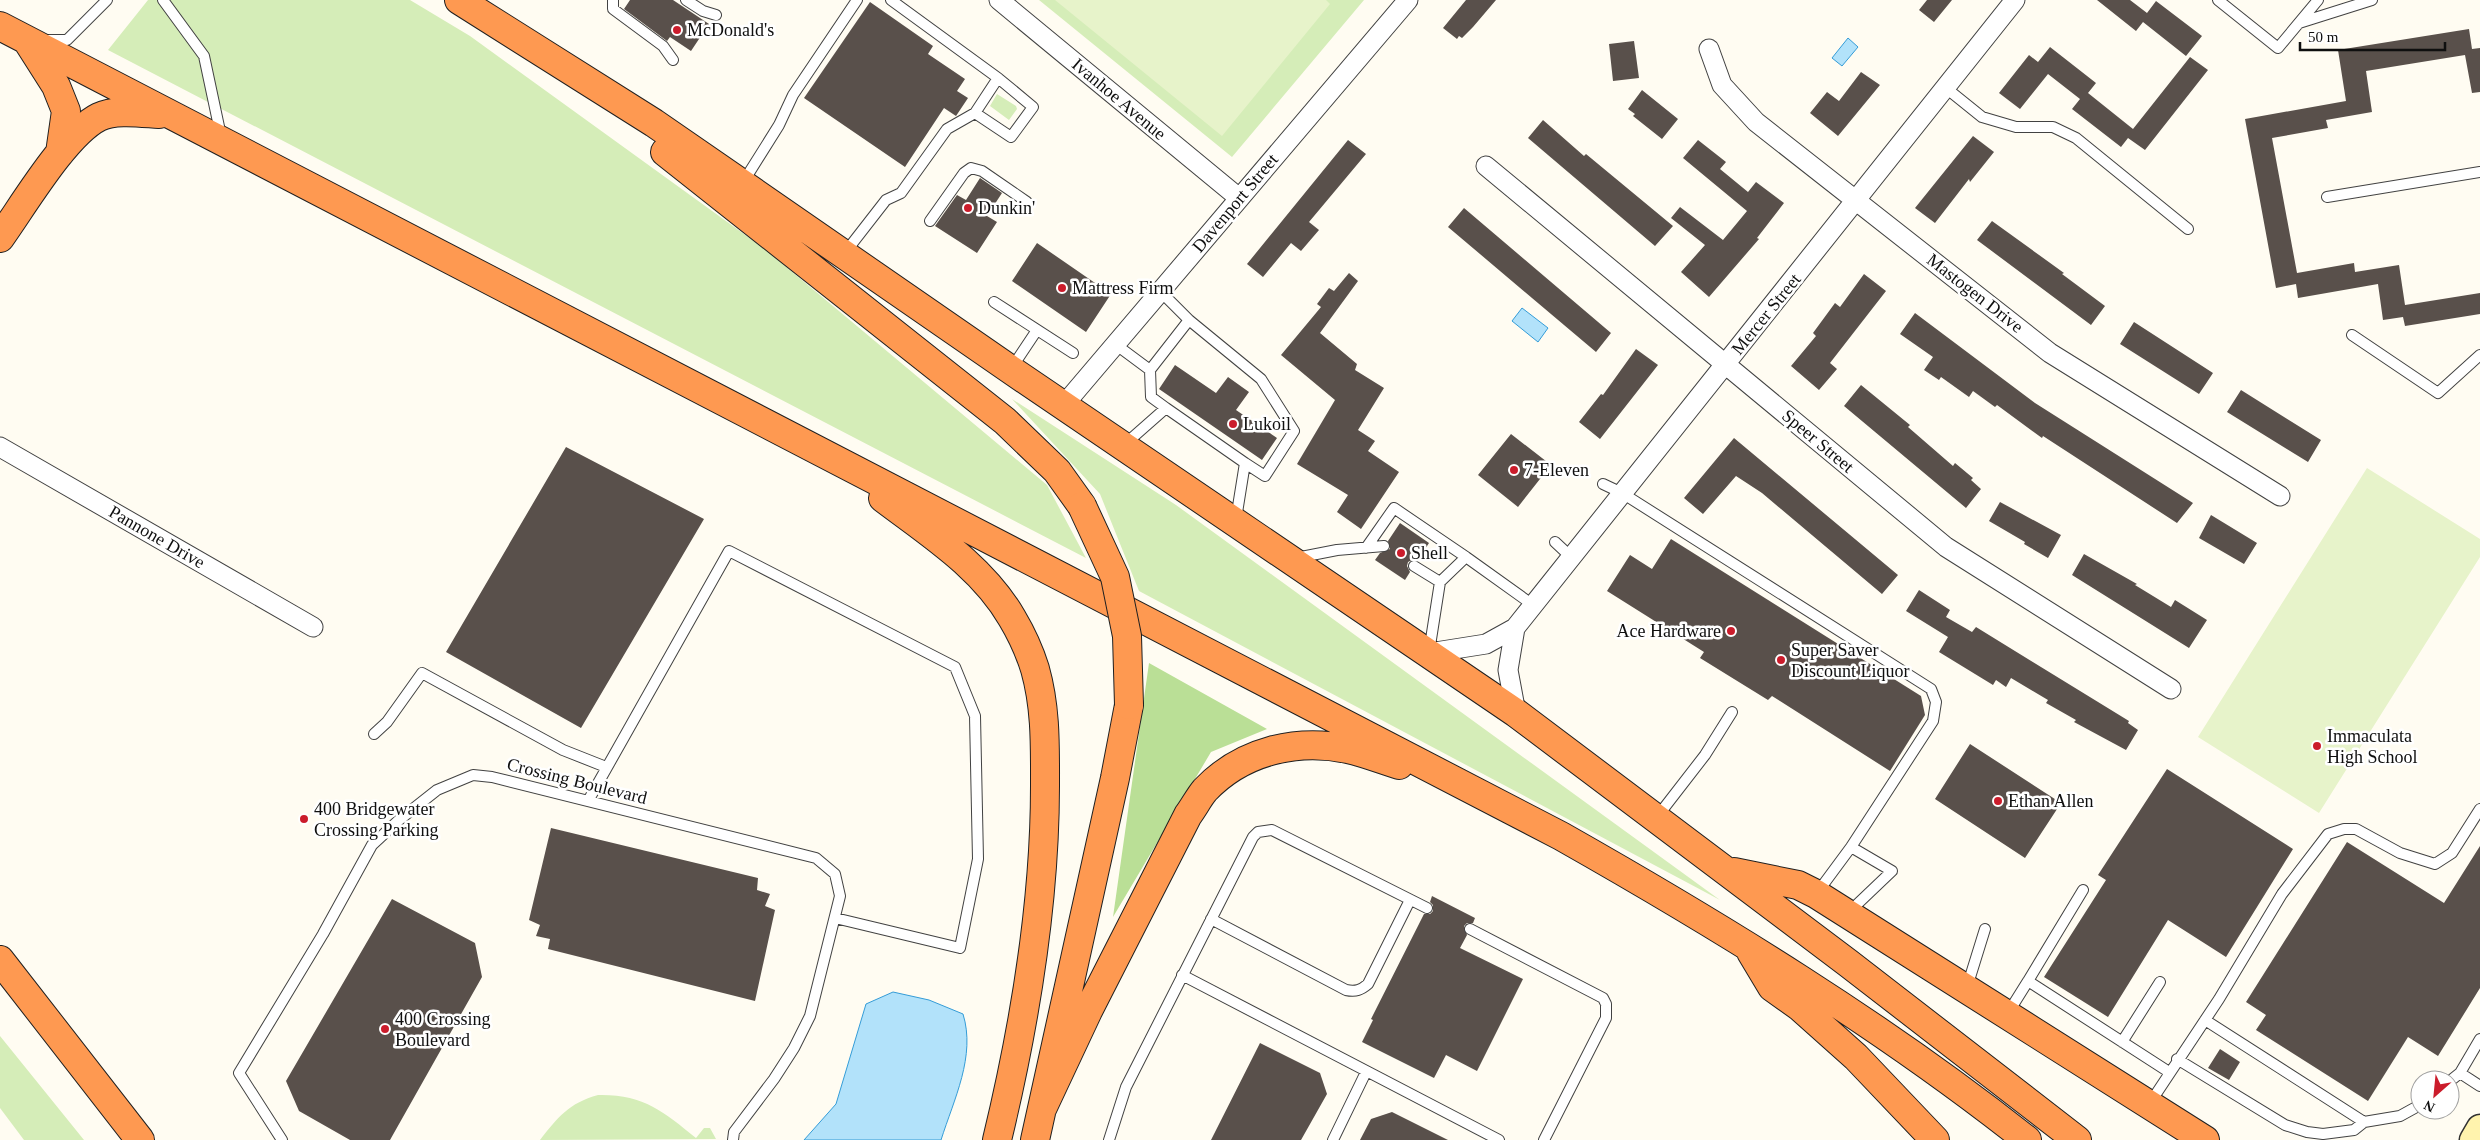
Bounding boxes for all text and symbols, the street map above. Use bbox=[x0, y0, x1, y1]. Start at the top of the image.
place label: McDonald's bbox=[687, 20, 774, 40]
scale bar bbox=[2300, 20, 2445, 52]
marker: McDonald's bbox=[671, 24, 683, 36]
text: 50 m bbox=[2308, 29, 2339, 45]
street label: Ivanhoe Avenue bbox=[1068, 54, 1170, 144]
street label: Davenport Street bbox=[1188, 150, 1282, 256]
place label: Dunkin' bbox=[978, 198, 1035, 218]
marker: Dunkin' bbox=[962, 202, 974, 214]
street label: Mastogen Drive bbox=[1923, 249, 2027, 337]
street label: Mercer Street bbox=[1727, 269, 1805, 359]
place label: Mattress Firm bbox=[1072, 278, 1174, 298]
marker: Mattress Firm bbox=[1056, 282, 1068, 294]
street label: Speer Street bbox=[1778, 405, 1858, 477]
place label: Lukoil bbox=[1243, 414, 1291, 434]
marker: Lukoil bbox=[1227, 418, 1239, 430]
place label: 7-Eleven bbox=[1524, 460, 1589, 480]
marker: 7-Eleven bbox=[1508, 464, 1520, 476]
street label: Pannone Drive bbox=[105, 501, 209, 573]
place label: Shell bbox=[1411, 543, 1448, 563]
marker: Shell bbox=[1395, 547, 1407, 559]
place label: Ace Hardware bbox=[1617, 621, 1721, 641]
marker: Ace Hardware bbox=[1725, 625, 1737, 637]
place label: Super Saver Discount Liquor bbox=[1791, 640, 1910, 681]
marker: Super Saver Discount Liquor bbox=[1775, 654, 1787, 666]
place label: Immaculata High School bbox=[2327, 726, 2418, 767]
marker: Immaculata High School bbox=[2311, 740, 2323, 752]
street label: Crossing Boulevard bbox=[505, 754, 649, 808]
place label: Ethan Allen bbox=[2008, 791, 2093, 811]
marker: Ethan Allen bbox=[1992, 795, 2004, 807]
place label: 400 Bridgewater Crossing Parking bbox=[314, 799, 439, 840]
marker: 400 Bridgewater Crossing Parking bbox=[298, 813, 310, 825]
place label: 400 Crossing Boulevard bbox=[395, 1009, 491, 1050]
marker: 400 Crossing Boulevard bbox=[379, 1023, 391, 1035]
north arrow bbox=[2410, 1070, 2460, 1120]
text: N bbox=[2421, 1097, 2437, 1115]

